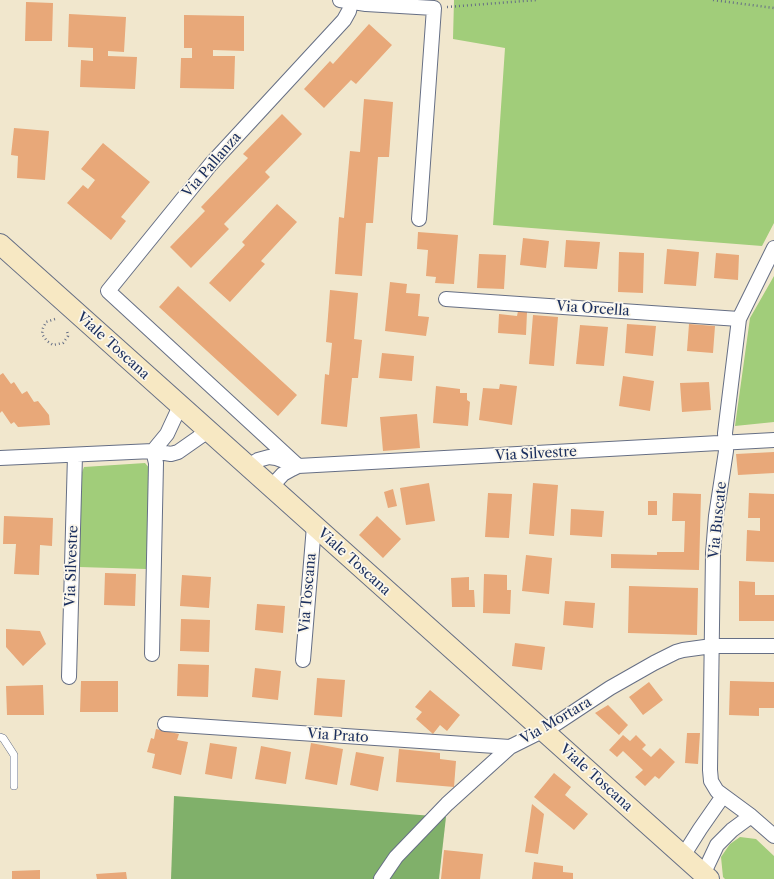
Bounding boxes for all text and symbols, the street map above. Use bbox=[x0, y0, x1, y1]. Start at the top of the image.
street label: Via Pallanza bbox=[179, 129, 245, 201]
street label: Via Orcella bbox=[556, 298, 630, 320]
street label: Viale Toscana bbox=[73, 309, 153, 383]
street label: Via Silvestre bbox=[495, 443, 577, 465]
street label: Via Buscate bbox=[706, 481, 730, 559]
street label: Via Silvestre bbox=[62, 525, 82, 607]
street label: Viale Toscana bbox=[314, 525, 394, 599]
street label: Via Toscana bbox=[296, 552, 320, 634]
street label: Via Mortara bbox=[517, 694, 595, 748]
street label: Via Prato bbox=[307, 725, 369, 747]
street label: Viale Toscana bbox=[556, 741, 636, 815]

